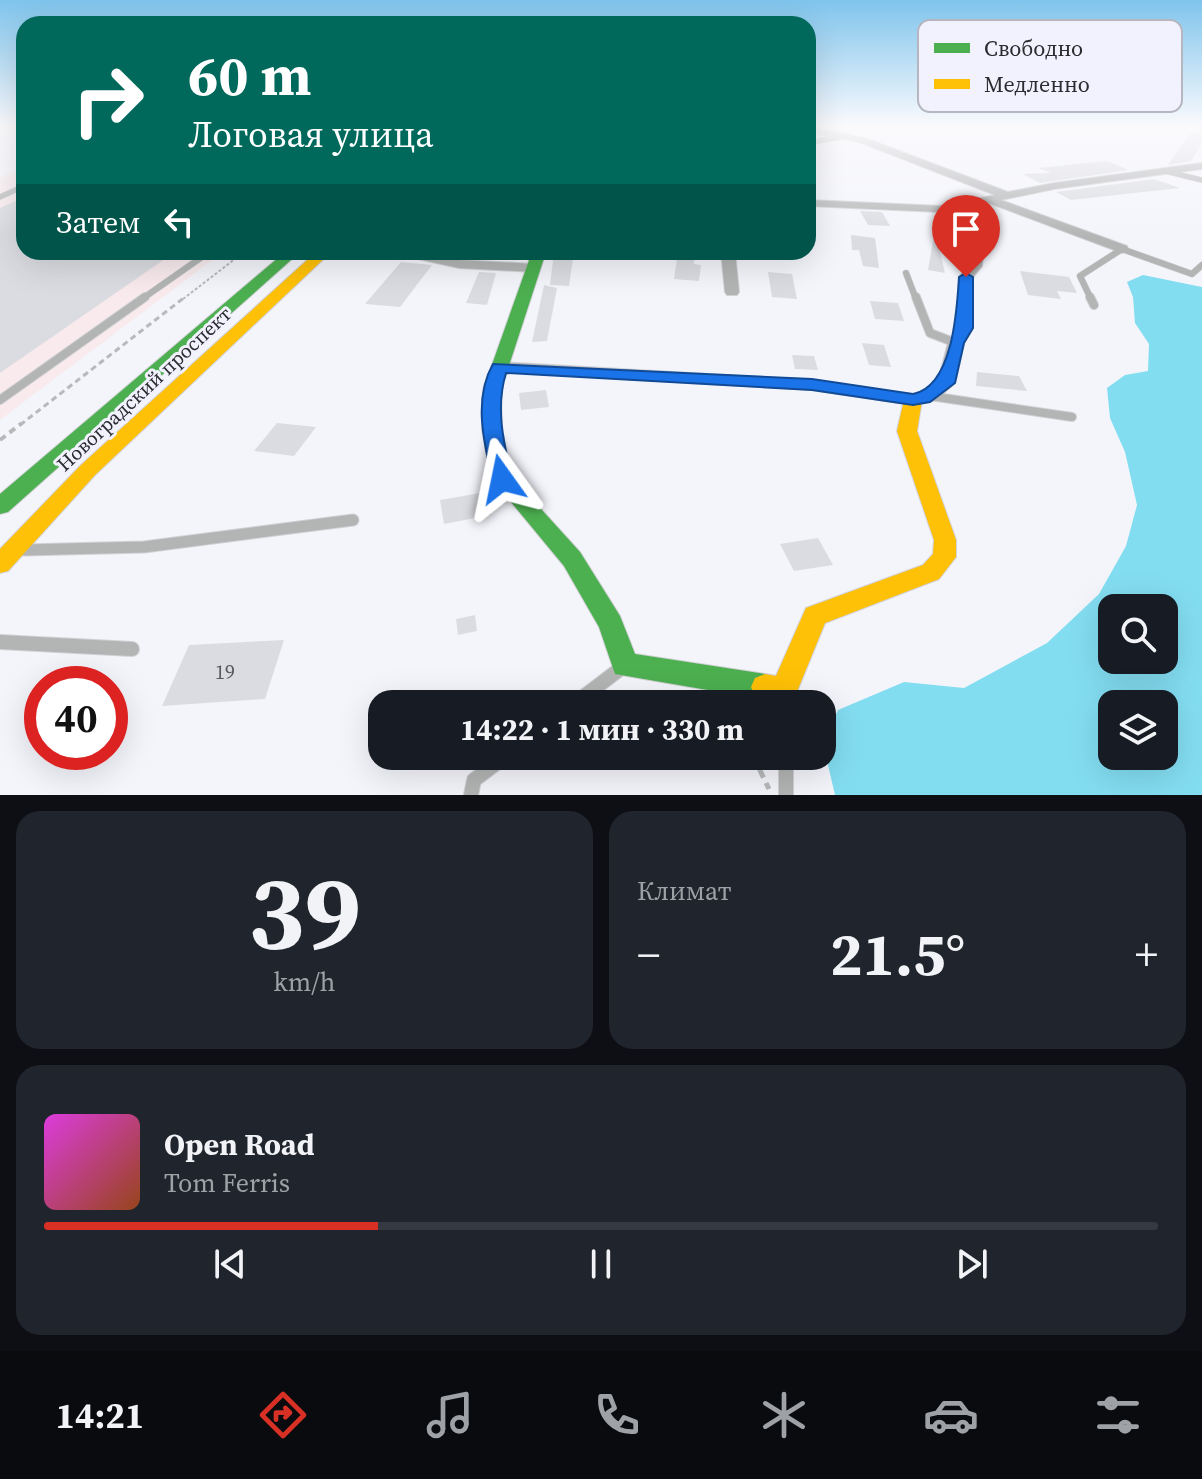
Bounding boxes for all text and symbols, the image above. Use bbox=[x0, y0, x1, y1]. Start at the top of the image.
legend bbox=[918, 20, 1182, 112]
text: Свободно bbox=[984, 33, 1083, 63]
text: 60 m bbox=[188, 37, 311, 114]
icon: right bbox=[56, 48, 160, 152]
text: Медленно bbox=[984, 69, 1090, 99]
text: Логовая улица bbox=[188, 110, 434, 159]
pin bbox=[932, 195, 1000, 277]
icon: left bbox=[157, 200, 201, 244]
text: Затем bbox=[56, 202, 141, 243]
icon: arrive bbox=[944, 207, 988, 251]
street label: Новоградский проспект bbox=[50, 300, 238, 478]
position arrow bbox=[460, 437, 544, 521]
map controls bbox=[1098, 594, 1178, 770]
button: search bbox=[1098, 594, 1178, 674]
house number: 19 bbox=[215, 658, 235, 686]
speed limit sign: 40 bbox=[24, 666, 128, 770]
button: layers bbox=[1098, 690, 1178, 770]
text: 14:22 · 1 мин · 330 m bbox=[460, 709, 744, 750]
text: 39 bbox=[248, 840, 361, 983]
text: Климат bbox=[637, 873, 731, 909]
text: 21.5° bbox=[830, 913, 965, 995]
text: − bbox=[637, 924, 660, 985]
text: + bbox=[1135, 924, 1158, 985]
text: km/h bbox=[274, 964, 335, 1000]
text: Open Road bbox=[164, 1124, 315, 1165]
text: Tom Ferris bbox=[164, 1165, 290, 1201]
icon: previous bbox=[208, 1242, 252, 1286]
icon: pause bbox=[579, 1242, 623, 1286]
icon: next bbox=[950, 1242, 994, 1286]
icon: directions bbox=[255, 1387, 311, 1443]
icon: music bbox=[422, 1387, 478, 1443]
icon: phone bbox=[589, 1387, 645, 1443]
icon: climate bbox=[756, 1387, 812, 1443]
icon: car bbox=[923, 1387, 979, 1443]
icon: filters bbox=[1090, 1387, 1146, 1443]
text: 14:21 bbox=[56, 1391, 144, 1440]

